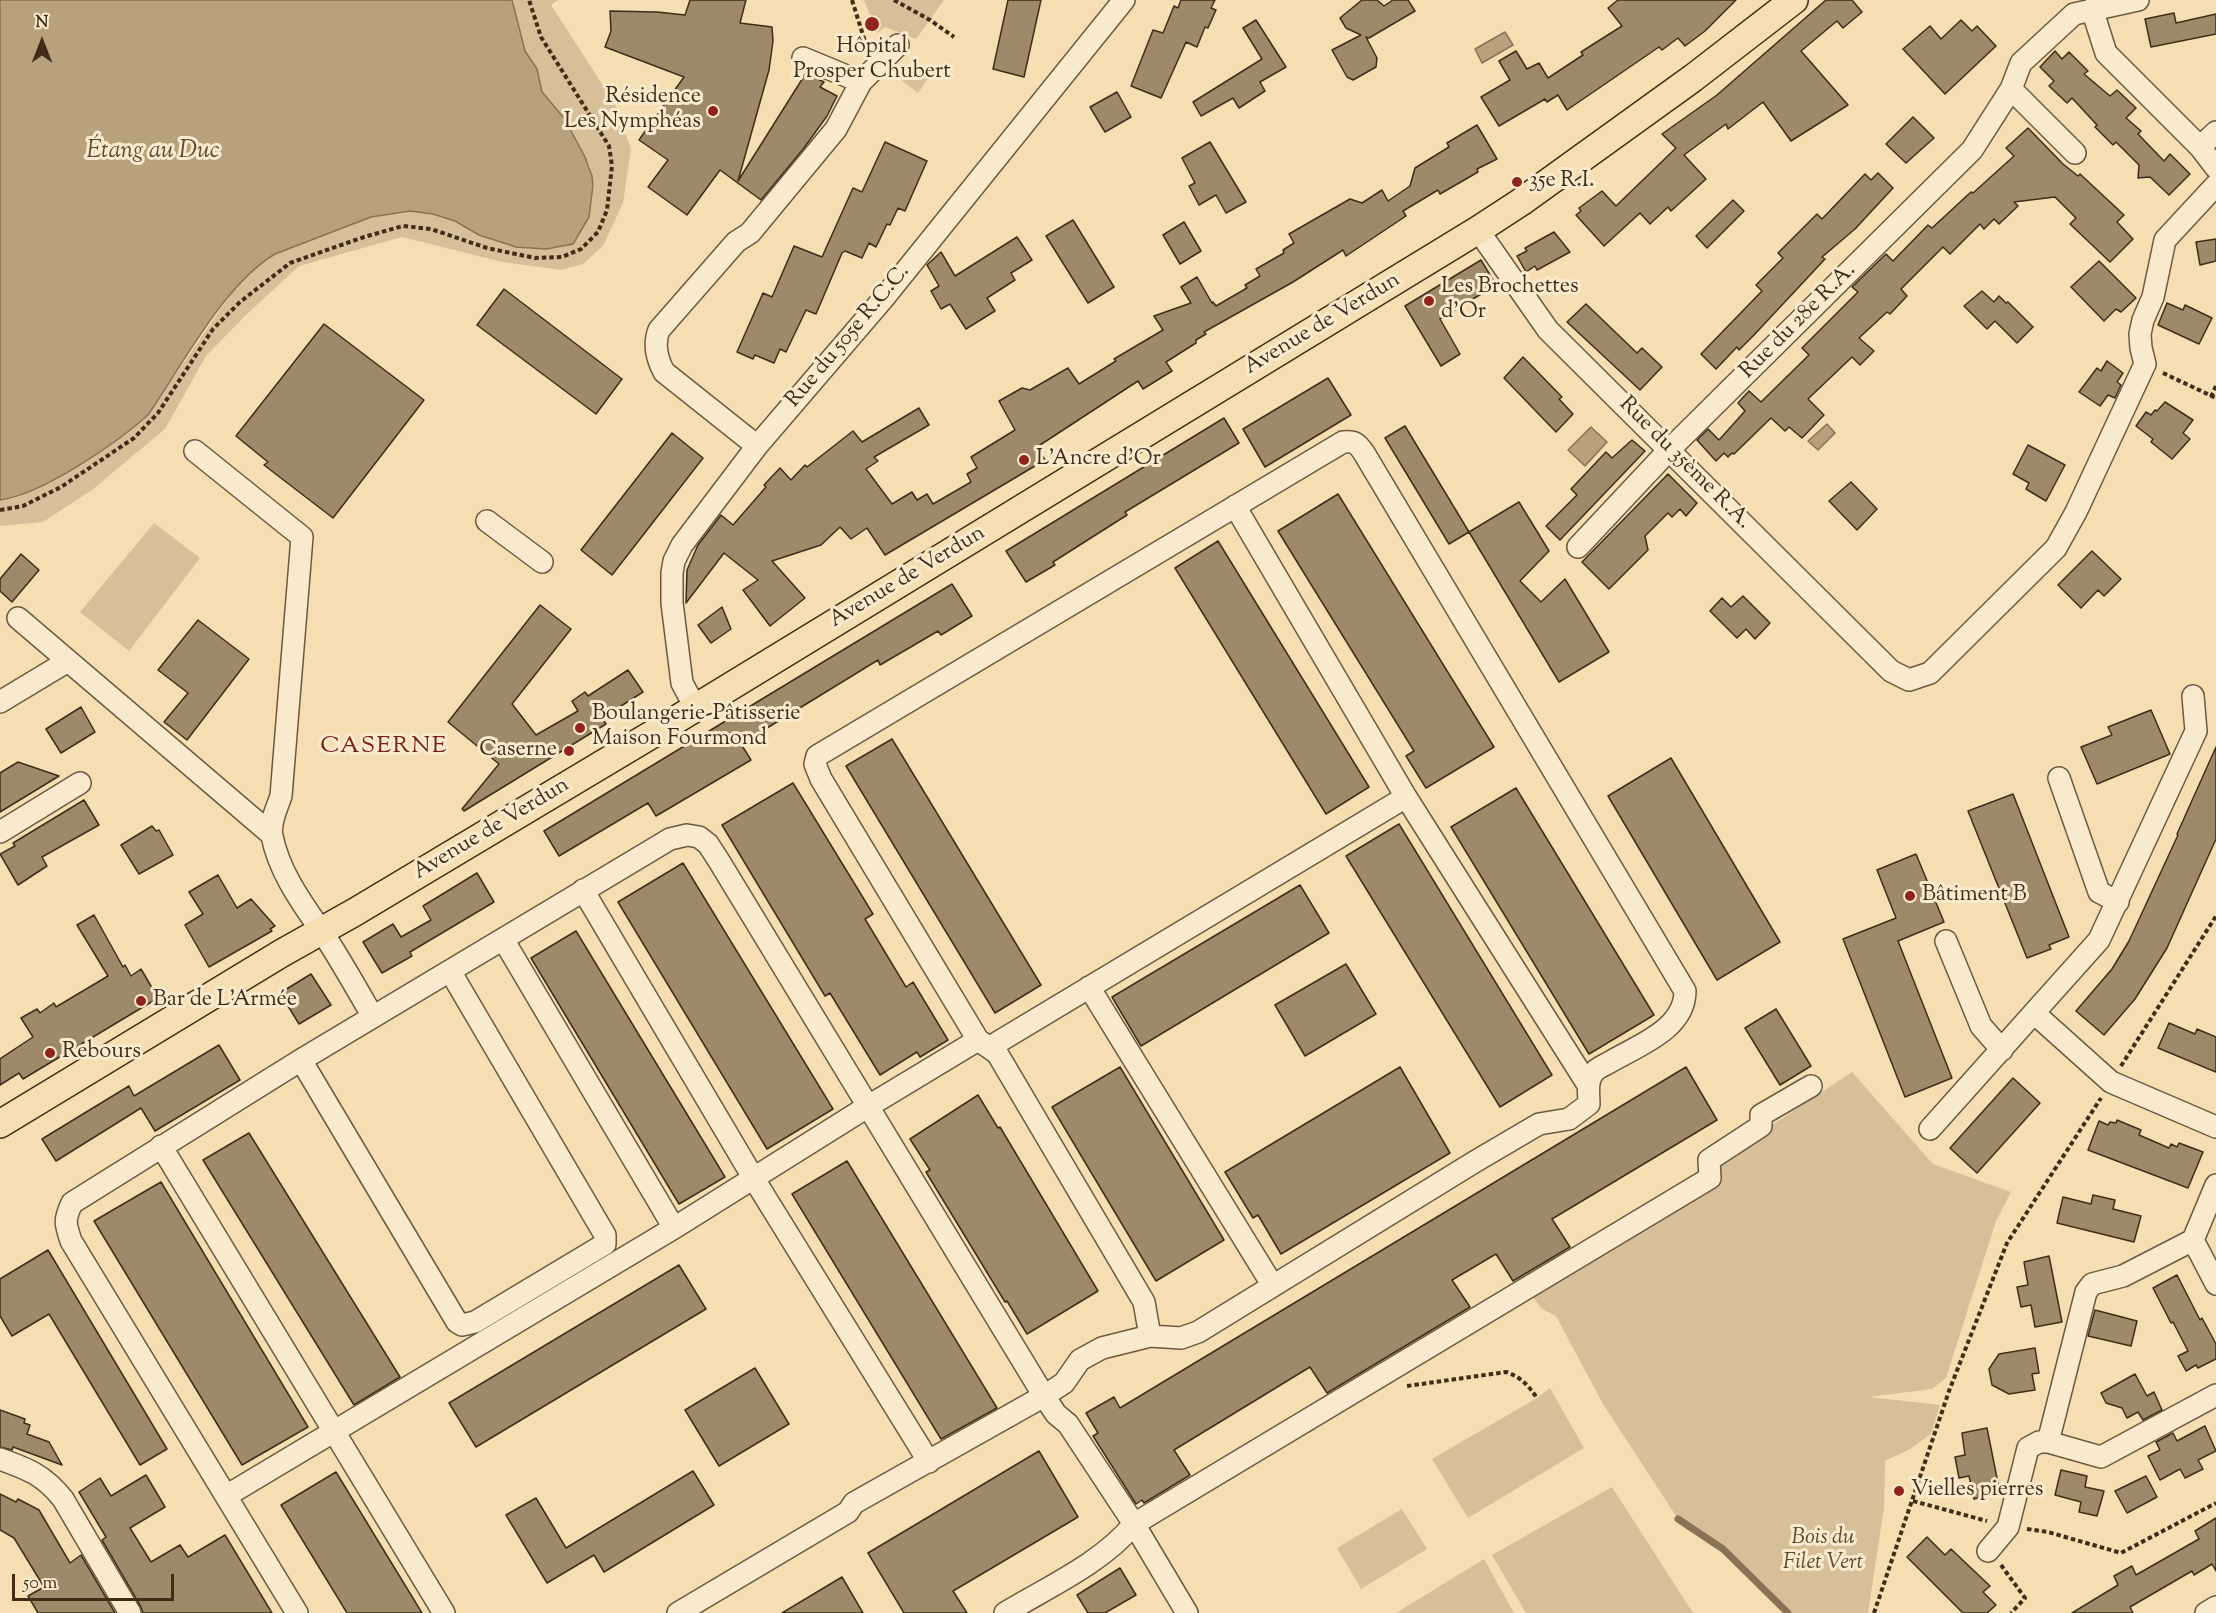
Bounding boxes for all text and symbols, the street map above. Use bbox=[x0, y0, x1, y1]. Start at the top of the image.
north arrow bbox=[12, 12, 72, 72]
text: N bbox=[36, 12, 48, 35]
marker: Hôpital Prosper Chubert bbox=[863, 15, 881, 33]
place label: Hôpital Prosper Chubert bbox=[793, 35, 951, 86]
place label: Résidence Les Nymphéas bbox=[564, 85, 701, 136]
marker: Résidence Les Nymphéas bbox=[706, 104, 720, 118]
water label: Étang au Duc bbox=[86, 139, 220, 167]
place label: 35e R.I. bbox=[1529, 169, 1594, 195]
marker: 35e R.I. bbox=[1510, 175, 1524, 189]
street label: Rue du 28e R.A. bbox=[1735, 258, 1863, 386]
street label: Rue du 505e R.C.C. bbox=[781, 260, 917, 414]
street label: Avenue de Verdun bbox=[1240, 268, 1406, 382]
place label: Les Brochettes d'Or bbox=[1441, 275, 1579, 326]
marker: Les Brochettes d'Or bbox=[1422, 294, 1436, 308]
street label: Rue du 35ème R.A. bbox=[1612, 392, 1756, 536]
place label: L'Ancre d'Or bbox=[1036, 447, 1161, 473]
marker: L'Ancre d'Or bbox=[1017, 453, 1031, 467]
street label: Avenue de Verdun bbox=[825, 521, 991, 635]
place label: Boulangerie-Pâtisserie Maison Fourmond bbox=[592, 702, 801, 754]
marker: Boulangerie-Pâtisserie Maison Fourmond bbox=[573, 721, 587, 735]
district label: CASERNE bbox=[320, 734, 448, 762]
place label: Caserne bbox=[479, 738, 557, 764]
marker: Caserne bbox=[562, 744, 576, 758]
street label: Avenue de Verdun bbox=[409, 773, 575, 887]
place label: Bâtiment B bbox=[1922, 883, 2027, 909]
marker: Bâtiment B bbox=[1903, 889, 1917, 903]
place label: Bar de L'Armée bbox=[153, 988, 297, 1014]
marker: Bar de L'Armée bbox=[134, 994, 148, 1008]
place label: Rebours bbox=[62, 1040, 141, 1066]
marker: Rebours bbox=[43, 1046, 57, 1060]
place label: Vielles pierres bbox=[1911, 1478, 2043, 1504]
marker: Vielles pierres bbox=[1892, 1484, 1906, 1498]
park label: Bois du Filet Vert bbox=[1783, 1526, 1863, 1578]
scale bar bbox=[15, 1562, 177, 1600]
text: 50 m bbox=[23, 1571, 57, 1597]

